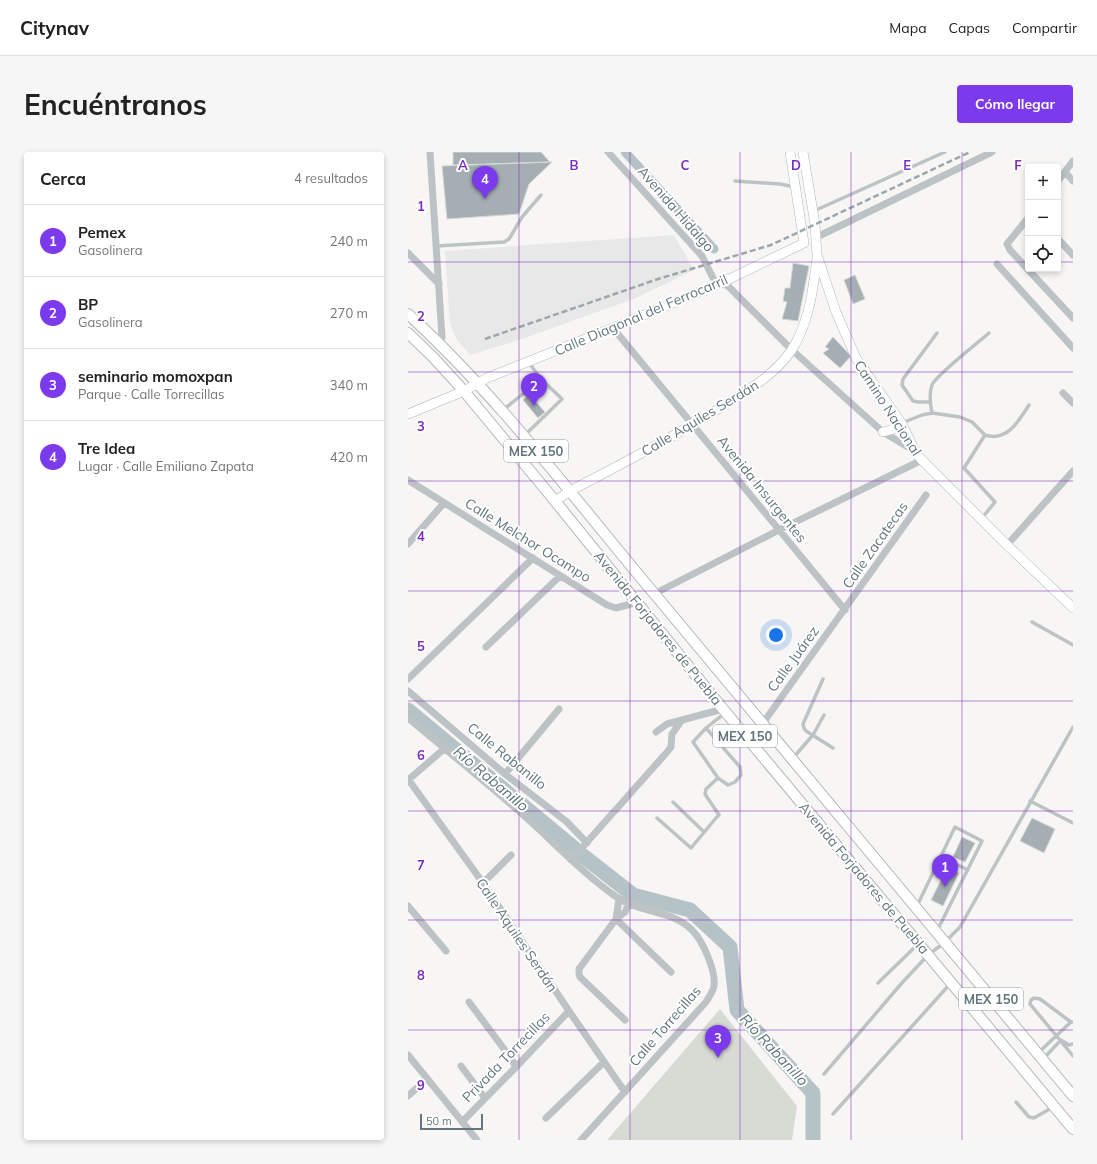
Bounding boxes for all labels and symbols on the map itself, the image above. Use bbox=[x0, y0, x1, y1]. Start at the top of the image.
text: A bbox=[458, 157, 468, 173]
text: B bbox=[570, 157, 579, 173]
text: C bbox=[681, 157, 690, 173]
text: D bbox=[791, 157, 801, 173]
text: E bbox=[903, 157, 911, 173]
text: F bbox=[1014, 157, 1022, 173]
street label: Avenida Hidalgo bbox=[634, 163, 718, 255]
pin: 4 bbox=[472, 166, 498, 199]
text: 1 bbox=[417, 198, 425, 214]
street label: Calle Diagonal del Ferrocarril bbox=[552, 270, 730, 360]
text: 2 bbox=[417, 308, 425, 324]
street label: Camino Nacional bbox=[850, 357, 926, 459]
pin: 2 bbox=[521, 373, 547, 406]
street label: Calle Aquiles Serdán bbox=[638, 376, 762, 460]
text: 3 bbox=[417, 418, 425, 434]
street label: Avenida Insurgentes bbox=[713, 432, 811, 546]
road number: MEX 150 bbox=[504, 440, 568, 462]
street label: Calle Melchor Ocampo bbox=[462, 494, 594, 586]
street label: Calle Zacatecas bbox=[838, 498, 912, 592]
text: 4 bbox=[417, 528, 425, 544]
street label: Avenida Forjadores de Puebla bbox=[590, 547, 726, 709]
street label: Calle Juárez bbox=[763, 623, 823, 695]
your location bbox=[766, 625, 786, 645]
text: 5 bbox=[417, 638, 425, 654]
street label: Calle Rabanillo bbox=[464, 719, 550, 793]
road number: MEX 150 bbox=[713, 725, 777, 747]
water label: Río Rabanillo bbox=[450, 742, 533, 816]
text: 6 bbox=[417, 747, 425, 763]
street label: Avenida Forjadores de Puebla bbox=[795, 798, 933, 958]
pin: 1 bbox=[932, 854, 958, 887]
text: 7 bbox=[417, 857, 425, 873]
street label: Calle Aquiles Serdán bbox=[472, 875, 562, 995]
text: 8 bbox=[417, 967, 425, 983]
street label: Calle Torrecillas bbox=[625, 982, 705, 1070]
road number: MEX 150 bbox=[959, 988, 1023, 1010]
street label: Privada Torrecillas bbox=[458, 1008, 554, 1106]
water label: Río Rabanillo bbox=[736, 1010, 813, 1090]
pin: 3 bbox=[705, 1025, 731, 1058]
text: 9 bbox=[417, 1077, 425, 1093]
scale bar bbox=[420, 1112, 483, 1131]

